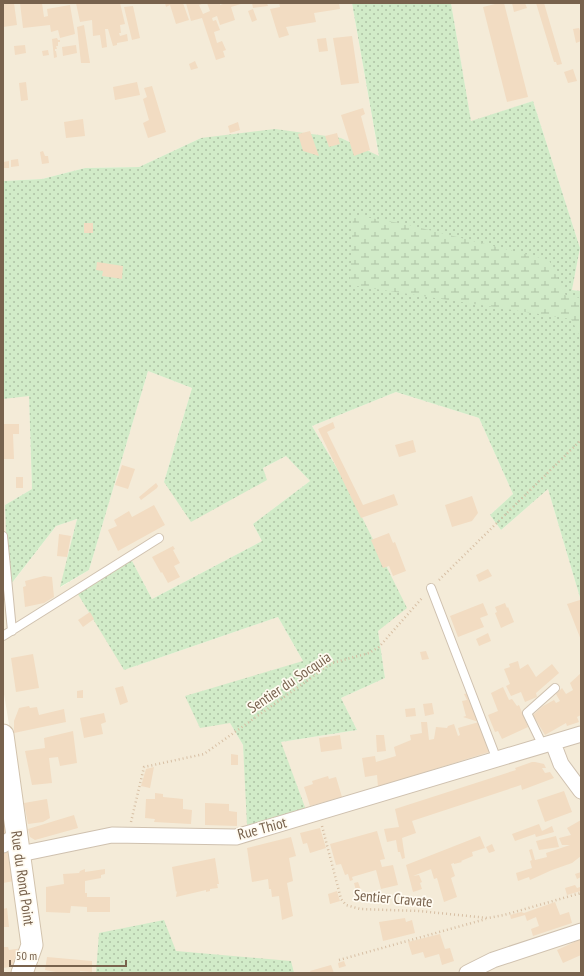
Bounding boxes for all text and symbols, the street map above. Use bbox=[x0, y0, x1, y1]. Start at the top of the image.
street label: Sentier du Socquia bbox=[244, 647, 334, 717]
street label: Rue Thiot bbox=[235, 812, 289, 844]
street label: Rue du Rond Point bbox=[7, 829, 39, 927]
street label: Sentier Cravate bbox=[353, 885, 433, 911]
scale bar bbox=[10, 942, 126, 968]
text: 50 m bbox=[16, 948, 37, 963]

